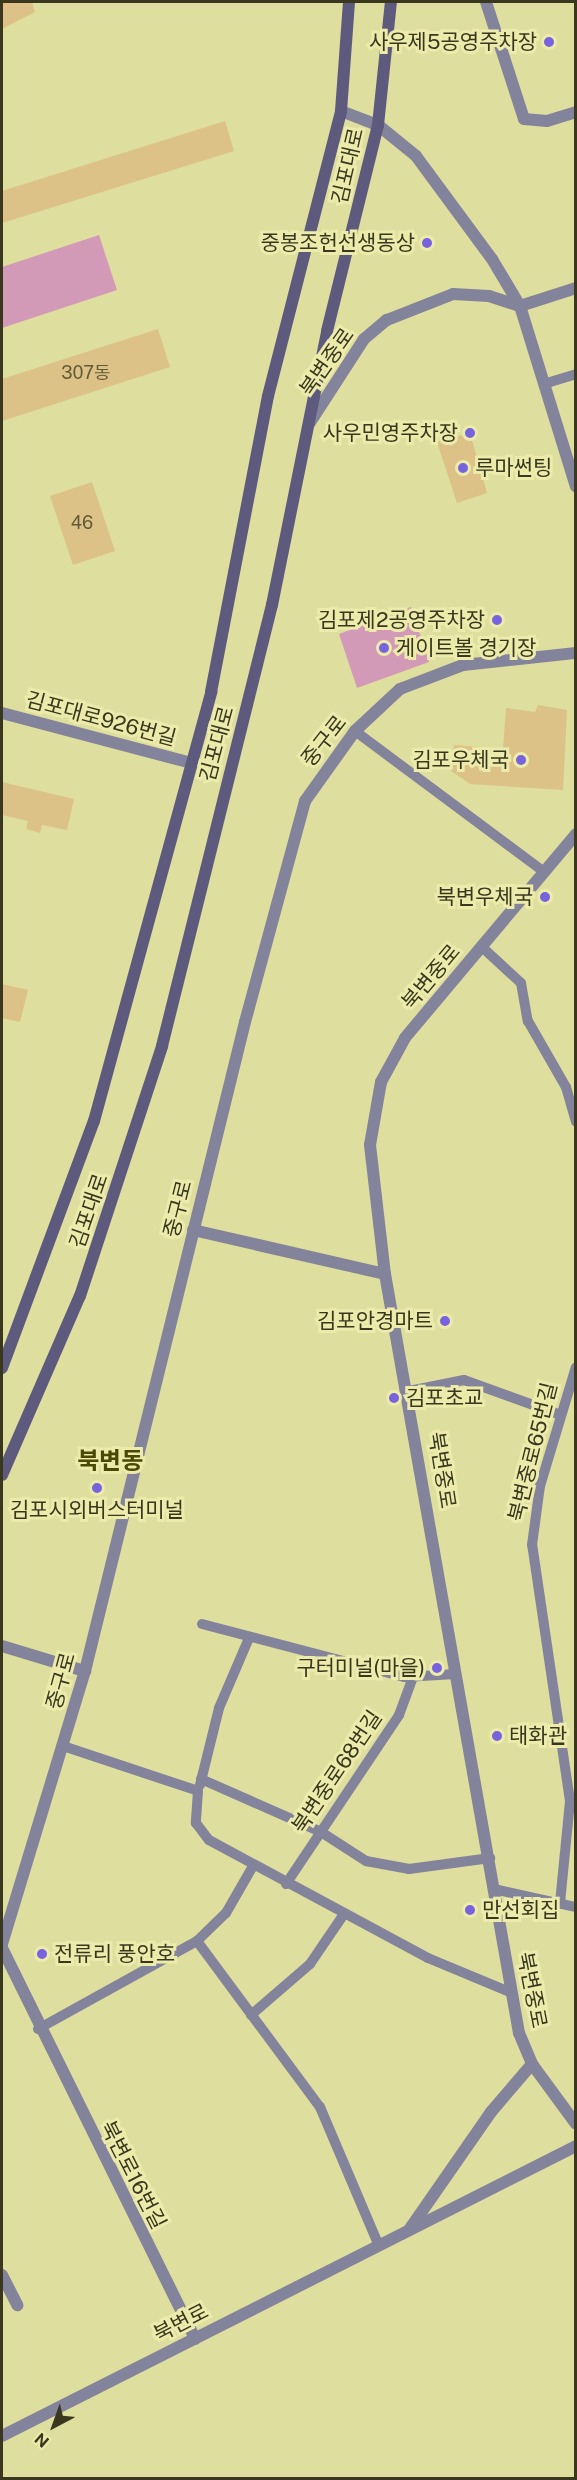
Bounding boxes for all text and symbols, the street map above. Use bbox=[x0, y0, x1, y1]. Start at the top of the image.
place label: 사우제5공영주차장 bbox=[369, 29, 537, 55]
marker: 사우제5공영주차장 bbox=[542, 35, 556, 49]
street label: 김포대로 bbox=[327, 126, 369, 206]
place label: 중봉조헌선생동상 bbox=[260, 230, 415, 256]
marker: 중봉조헌선생동상 bbox=[420, 236, 434, 250]
street label: 북변중로 bbox=[295, 323, 359, 401]
house number: 307동 bbox=[61, 362, 111, 384]
place label: 사우민영주차장 bbox=[323, 420, 458, 446]
marker: 사우민영주차장 bbox=[463, 426, 477, 440]
place label: 루마썬팅 bbox=[475, 455, 552, 481]
marker: 루마썬팅 bbox=[456, 461, 470, 475]
house number: 46 bbox=[71, 512, 93, 534]
place label: 김포제2공영주차장 bbox=[318, 607, 485, 633]
marker: 김포제2공영주차장 bbox=[490, 613, 504, 627]
place label: 게이트볼 경기장 bbox=[396, 635, 536, 661]
marker: 게이트볼 경기장 bbox=[377, 641, 391, 655]
street label: 김포대로926번길 bbox=[23, 687, 179, 751]
street label: 김포대로 bbox=[195, 703, 239, 785]
street label: 중구로 bbox=[296, 710, 352, 772]
place label: 김포우체국 bbox=[412, 747, 509, 773]
marker: 김포우체국 bbox=[514, 753, 528, 767]
place label: 북변우체국 bbox=[436, 884, 533, 910]
marker: 북변우체국 bbox=[538, 890, 552, 904]
street label: 북변중로 bbox=[397, 939, 465, 1015]
street label: 김포대로 bbox=[65, 1170, 113, 1252]
street label: 중구로 bbox=[159, 1178, 197, 1240]
place label: 김포안경마트 bbox=[317, 1308, 433, 1334]
marker: 김포안경마트 bbox=[438, 1314, 452, 1328]
street label: 북변중로65번길 bbox=[504, 1380, 562, 1524]
place label: 김포초교 bbox=[406, 1385, 483, 1411]
marker: 김포초교 bbox=[387, 1391, 401, 1405]
street label: 북변중로 bbox=[424, 1430, 460, 1510]
district label: 북변동 bbox=[77, 1447, 143, 1475]
marker: 김포시외버스터미널 bbox=[90, 1481, 104, 1495]
place label: 김포시외버스터미널 bbox=[10, 1497, 184, 1523]
street label: 중구로 bbox=[41, 1650, 81, 1712]
place label: 구터미널(마을) bbox=[296, 1655, 425, 1681]
marker: 구터미널(마을) bbox=[430, 1661, 444, 1675]
street label: 북변중로68번길 bbox=[287, 1706, 387, 1838]
place label: 태화관 bbox=[509, 1723, 567, 1749]
marker: 태화관 bbox=[490, 1729, 504, 1743]
place label: 만선회집 bbox=[482, 1897, 559, 1923]
marker: 만선회집 bbox=[463, 1903, 477, 1917]
place label: 전류리 풍안호 bbox=[54, 1941, 175, 1967]
marker: 전류리 풍안호 bbox=[35, 1947, 49, 1961]
street label: 북변중로 bbox=[512, 1950, 552, 2030]
street label: 북변로16번길 bbox=[95, 2117, 171, 2233]
street label: 북변로 bbox=[149, 2299, 213, 2347]
north arrow bbox=[24, 2396, 84, 2456]
text: N bbox=[31, 2429, 53, 2451]

